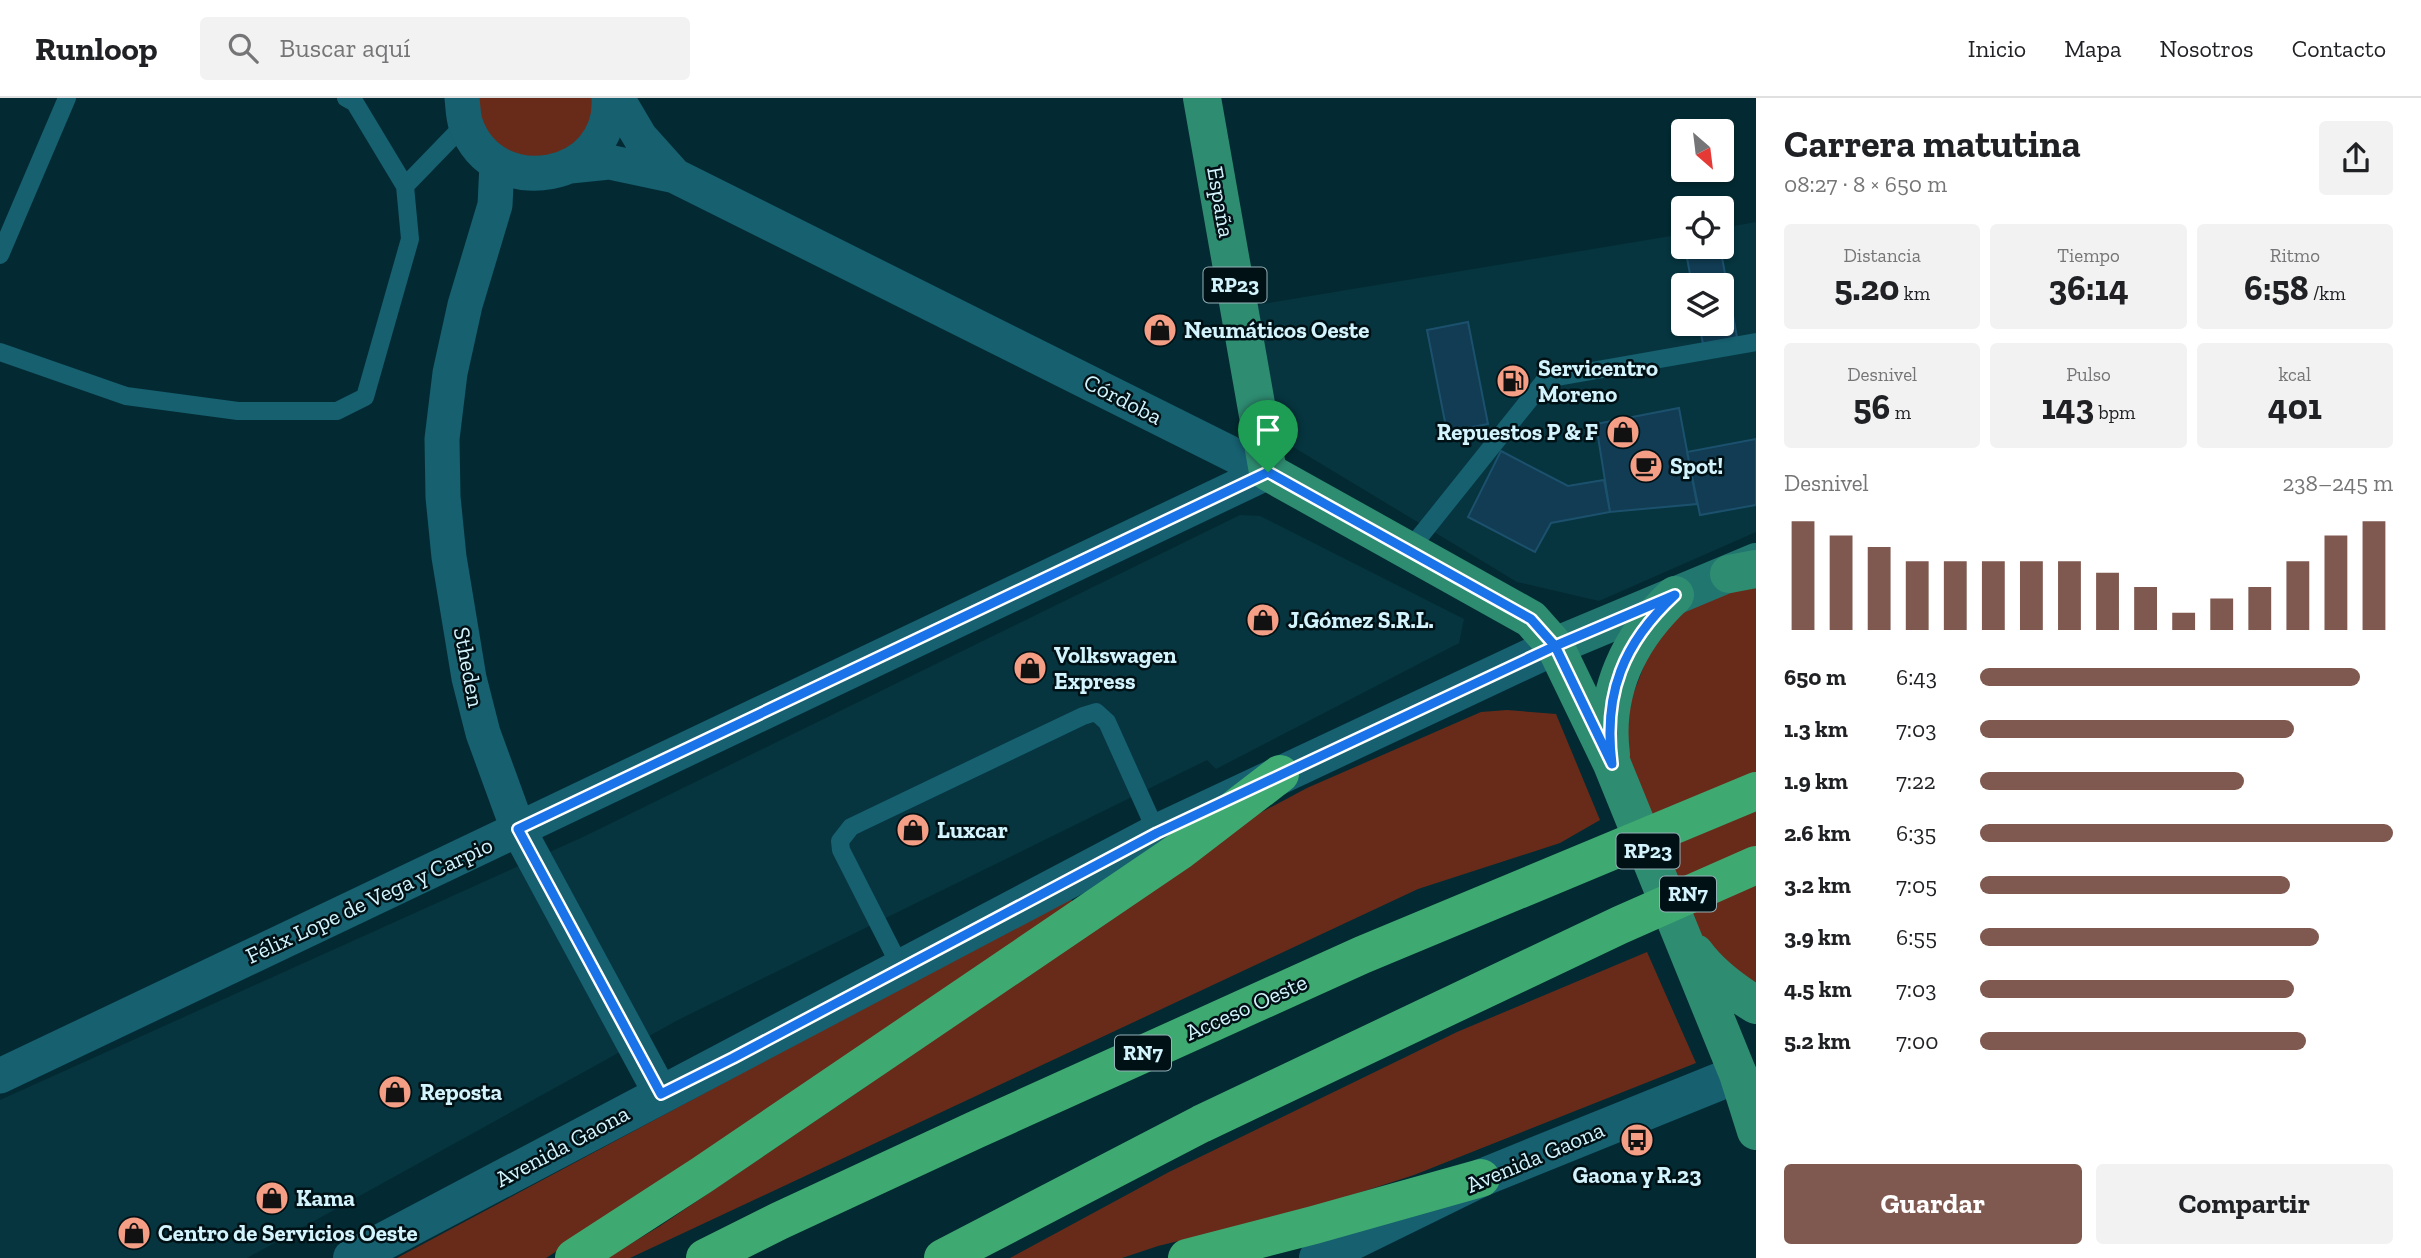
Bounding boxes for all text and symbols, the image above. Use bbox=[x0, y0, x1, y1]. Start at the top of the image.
search box bbox=[200, 17, 690, 80]
text: Runloop bbox=[35, 29, 158, 68]
icon: search bbox=[224, 29, 262, 67]
text: Buscar aquí bbox=[280, 32, 411, 64]
text: Inicio bbox=[1968, 34, 2026, 63]
text: Mapa bbox=[2064, 34, 2121, 63]
text: Nosotros bbox=[2159, 34, 2254, 63]
text: Contacto bbox=[2292, 34, 2386, 63]
north arrow bbox=[1671, 119, 1734, 182]
map controls bbox=[1671, 119, 1734, 336]
text: Carrera matutina bbox=[1784, 121, 2081, 167]
button: share bbox=[2319, 121, 2393, 195]
street label: España bbox=[1201, 164, 1241, 240]
text: 08:27 · 8 × 650 m bbox=[1784, 170, 1947, 198]
button: locate bbox=[1671, 196, 1734, 259]
text: Distancia bbox=[1843, 244, 1921, 267]
text: Tiempo bbox=[2057, 244, 2120, 267]
text: Ritmo bbox=[2270, 244, 2320, 267]
text: 5.20 bbox=[1834, 267, 1899, 309]
text: 36:14 bbox=[2048, 267, 2129, 309]
text: 6:58 bbox=[2244, 267, 2309, 309]
road number: RP23 bbox=[1204, 268, 1266, 302]
button: layers bbox=[1671, 273, 1734, 336]
text: km bbox=[1899, 282, 1930, 305]
text: /km bbox=[2309, 282, 2346, 305]
shop icon: Neumáticos Oeste bbox=[1141, 311, 1179, 349]
place label: Neumáticos Oeste bbox=[1184, 316, 1369, 344]
place label: Servicentro Moreno bbox=[1538, 354, 1658, 408]
fuel station icon: Servicentro Moreno bbox=[1494, 362, 1532, 400]
text: Desnivel bbox=[1847, 363, 1917, 386]
text: Pulso bbox=[2066, 363, 2111, 386]
text: kcal bbox=[2279, 363, 2311, 386]
street label: Córdoba bbox=[1079, 367, 1167, 431]
text: 56 bbox=[1853, 386, 1890, 428]
text: 143 bbox=[2041, 386, 2094, 428]
text: 401 bbox=[2268, 386, 2322, 428]
pin bbox=[1238, 400, 1298, 472]
text: m bbox=[1890, 401, 1911, 424]
text: bpm bbox=[2094, 401, 2136, 424]
icon: arrive bbox=[1249, 411, 1287, 449]
shop icon: Repuestos P & F bbox=[1604, 413, 1642, 451]
place label: Repuestos P & F bbox=[1437, 418, 1598, 446]
cafe icon: Spot! bbox=[1627, 447, 1665, 485]
place label: Spot! bbox=[1670, 452, 1723, 480]
text: Desnivel bbox=[1784, 469, 1869, 497]
text: 238–245 m bbox=[2282, 469, 2393, 497]
shop icon: J.Gómez S.R.L. bbox=[1244, 601, 1282, 639]
place label: J.Gómez S.R.L. bbox=[1288, 606, 1434, 634]
street label: Stheden bbox=[448, 625, 490, 709]
place label: Volkswagen Express bbox=[1054, 641, 1177, 695]
shop icon: Volkswagen Express bbox=[1011, 649, 1049, 687]
text: 650 m bbox=[1784, 663, 1846, 691]
text: 6:43 bbox=[1896, 663, 1937, 691]
text: 1.3 km bbox=[1784, 715, 1848, 743]
text: 7:03 bbox=[1896, 715, 1936, 743]
text: 1.9 km bbox=[1784, 767, 1848, 795]
text: 7:22 bbox=[1896, 767, 1936, 795]
shop icon: Luxcar bbox=[894, 811, 932, 849]
place label: Luxcar bbox=[937, 816, 1008, 844]
text: 2.6 km bbox=[1784, 819, 1851, 847]
text: 6:35 bbox=[1896, 819, 1936, 847]
street label: Félix Lope de Vega y Carpio bbox=[241, 830, 497, 970]
road number: RP23 bbox=[1616, 834, 1680, 868]
text: 3.2 km bbox=[1784, 871, 1851, 899]
text: 7:05 bbox=[1896, 871, 1937, 899]
road number: RN7 bbox=[1660, 876, 1716, 912]
text: 3.9 km bbox=[1784, 923, 1851, 951]
text: 6:55 bbox=[1896, 923, 1937, 951]
street label: Acceso Oeste bbox=[1181, 968, 1311, 1046]
text: 4.5 km bbox=[1784, 975, 1852, 1003]
text: 7:03 bbox=[1896, 975, 1936, 1003]
text: 5.2 km bbox=[1784, 1027, 1851, 1055]
text: 7:00 bbox=[1896, 1027, 1938, 1055]
road number: RN7 bbox=[1115, 1035, 1171, 1070]
shop icon: Reposta bbox=[376, 1073, 414, 1111]
place label: Reposta bbox=[420, 1078, 502, 1106]
street label: Avenida Gaona bbox=[490, 1099, 634, 1193]
street label: Avenida Gaona bbox=[1462, 1115, 1608, 1199]
bus stop icon: Gaona y R.23 bbox=[1618, 1121, 1656, 1159]
place label: Gaona y R.23 bbox=[1573, 1161, 1701, 1189]
button: Guardar bbox=[1784, 1164, 2082, 1244]
button: Compartir bbox=[2096, 1164, 2393, 1244]
shop icon: Kama bbox=[253, 1179, 291, 1217]
place label: Kama bbox=[296, 1184, 355, 1212]
shop icon: Centro de Servicios Oeste bbox=[115, 1214, 153, 1252]
place label: Centro de Servicios Oeste bbox=[158, 1219, 418, 1247]

